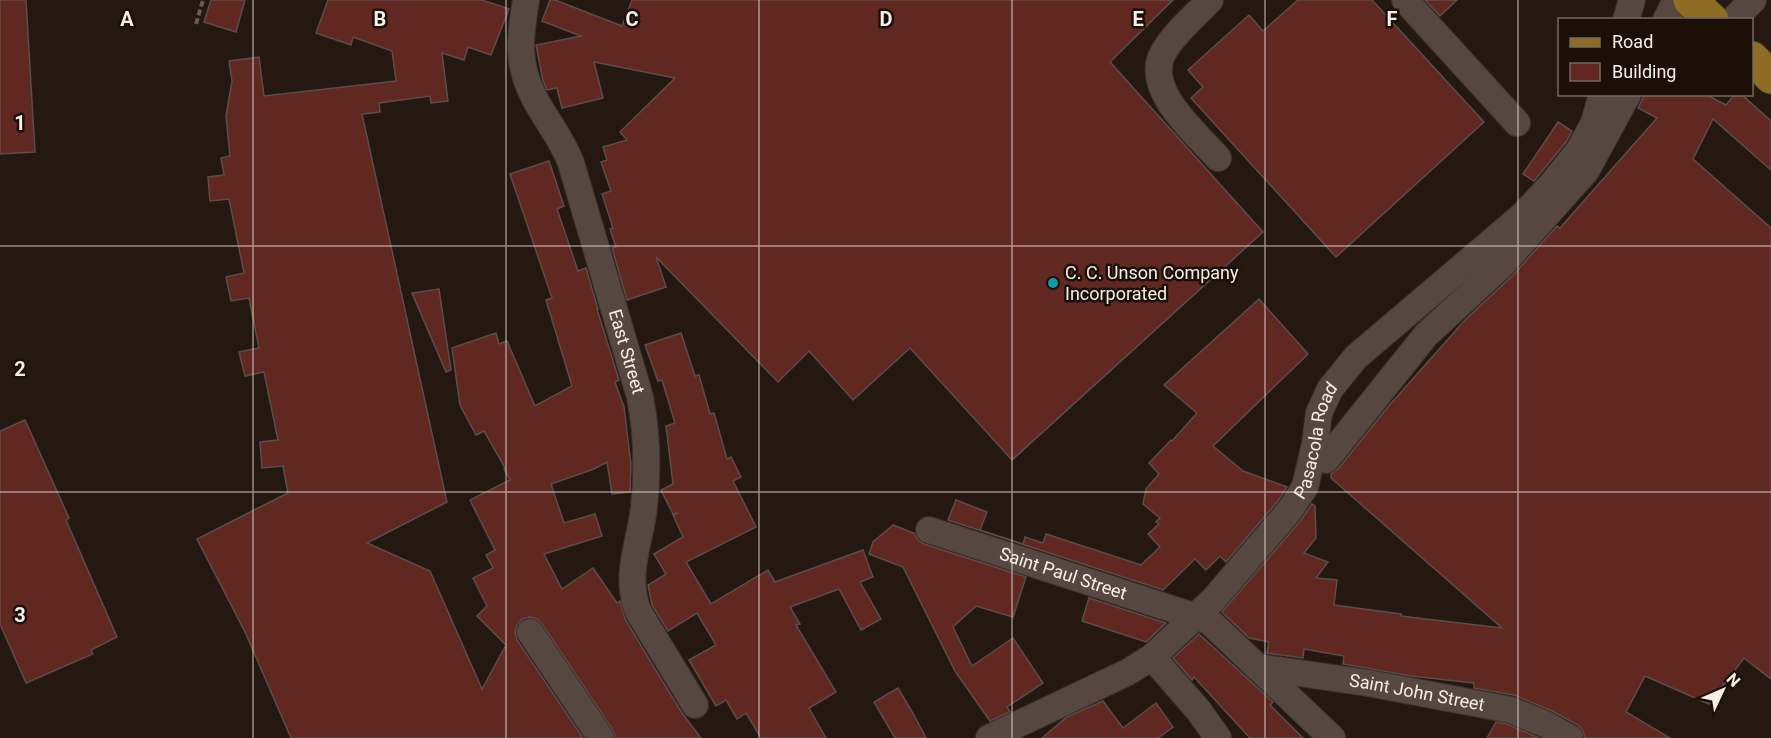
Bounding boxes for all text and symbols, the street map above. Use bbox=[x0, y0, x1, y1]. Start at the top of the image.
text: A bbox=[120, 7, 134, 31]
text: B bbox=[374, 7, 386, 31]
text: C bbox=[625, 7, 639, 31]
text: D bbox=[880, 7, 893, 31]
text: E bbox=[1132, 7, 1144, 31]
text: F bbox=[1387, 7, 1398, 31]
legend bbox=[1558, 18, 1753, 96]
text: Road bbox=[1612, 31, 1653, 52]
text: Building bbox=[1612, 61, 1676, 82]
text: 1 bbox=[14, 111, 26, 135]
place label: C. C. Unson Company Incorporated bbox=[1065, 262, 1239, 304]
marker: C. C. Unson Company Incorporated bbox=[1046, 276, 1060, 290]
street label: East Street bbox=[605, 307, 650, 396]
text: 2 bbox=[14, 357, 26, 381]
street label: Pasacola Road bbox=[1289, 378, 1341, 503]
street label: Saint Paul Street bbox=[997, 543, 1130, 604]
text: 3 bbox=[14, 603, 26, 627]
north arrow bbox=[1693, 660, 1753, 720]
street label: Saint John Street bbox=[1348, 669, 1487, 715]
text: N bbox=[1723, 669, 1744, 691]

